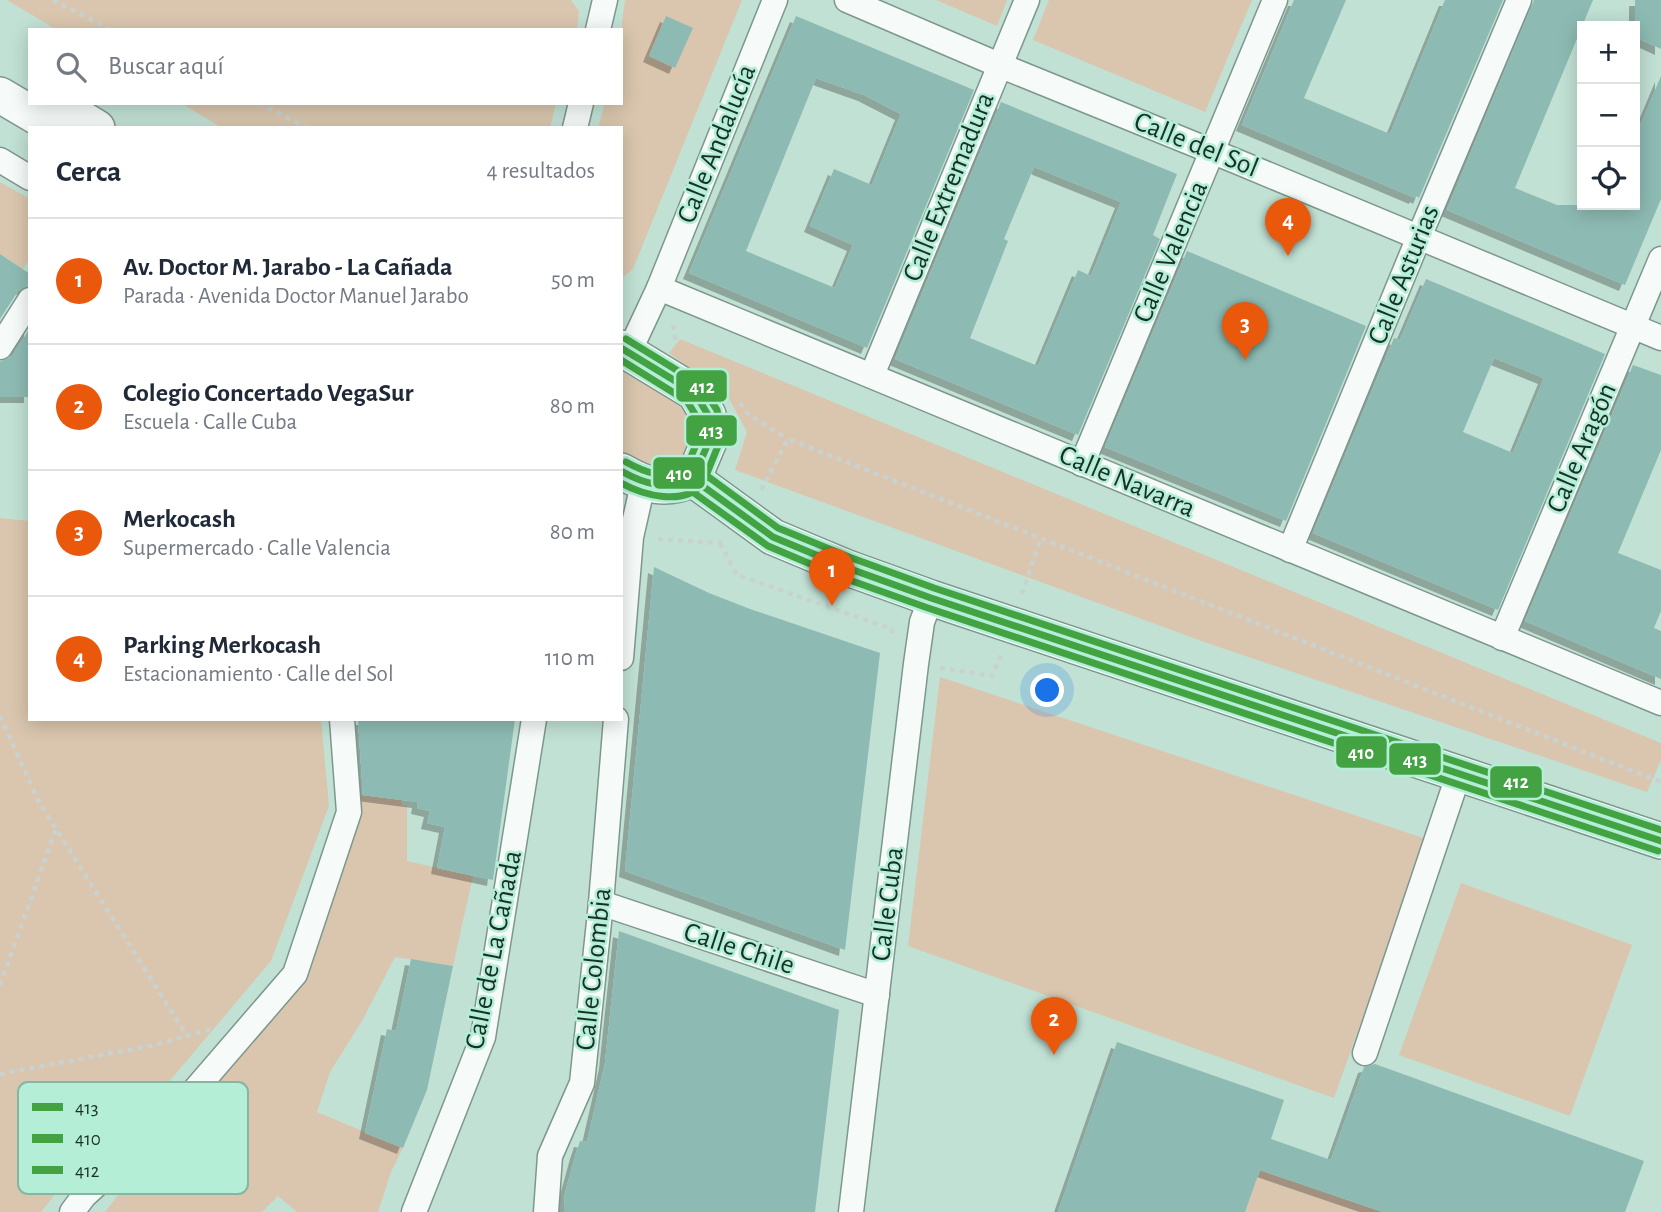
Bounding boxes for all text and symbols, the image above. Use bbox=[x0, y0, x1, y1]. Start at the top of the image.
map controls bbox=[1577, 21, 1640, 210]
button: + bbox=[1577, 21, 1640, 84]
search box bbox=[28, 28, 623, 105]
icon: search bbox=[52, 48, 90, 86]
text: Buscar aquí bbox=[108, 53, 224, 79]
street label: Calle Andalucía bbox=[672, 61, 762, 227]
button: − bbox=[1577, 84, 1640, 147]
street label: Calle Extremadura bbox=[898, 89, 1000, 285]
street label: Calle del Sol bbox=[1130, 107, 1262, 183]
button: locate bbox=[1577, 147, 1640, 210]
text: Cerca bbox=[56, 157, 121, 187]
text: 4 resultados bbox=[487, 160, 595, 183]
street label: Calle Valencia bbox=[1129, 177, 1213, 327]
pin: 4 bbox=[1265, 198, 1311, 256]
street label: Calle Asturias bbox=[1363, 201, 1445, 349]
text: Av. Doctor M. Jarabo - La Cañada bbox=[123, 254, 453, 280]
text: 1 bbox=[75, 269, 83, 292]
text: 50 m bbox=[551, 269, 595, 292]
text: Parada · Avenida Doctor Manuel Jarabo bbox=[123, 285, 469, 308]
pin: 3 bbox=[1222, 302, 1268, 360]
line badge: 412 bbox=[675, 369, 728, 403]
text: 412 bbox=[689, 378, 715, 397]
street label: Calle Aragón bbox=[1542, 379, 1622, 517]
text: Colegio Concertado VegaSur bbox=[123, 380, 414, 406]
text: 2 bbox=[74, 395, 84, 418]
text: 80 m bbox=[550, 395, 595, 418]
text: Escuela · Calle Cuba bbox=[123, 411, 297, 434]
line badge: 413 bbox=[685, 414, 738, 447]
text: 413 bbox=[699, 422, 723, 441]
street label: Calle Navarra bbox=[1055, 441, 1199, 523]
line badge: 410 bbox=[652, 456, 706, 490]
text: 410 bbox=[666, 465, 692, 484]
text: Merkocash bbox=[123, 506, 236, 532]
text: 3 bbox=[74, 521, 84, 544]
text: 80 m bbox=[550, 521, 595, 544]
text: Supermercado · Calle Valencia bbox=[123, 537, 391, 560]
pin: 1 bbox=[809, 548, 855, 606]
text: Parking Merkocash bbox=[123, 632, 321, 658]
text: 4 bbox=[73, 647, 85, 670]
text: 110 m bbox=[545, 647, 595, 670]
text: Estacionamiento · Calle del Sol bbox=[123, 663, 394, 686]
your location bbox=[1030, 673, 1064, 707]
line badge: 410 bbox=[1335, 735, 1388, 769]
line badge: 413 bbox=[1388, 742, 1442, 776]
text: 410 bbox=[1348, 744, 1374, 763]
text: 413 bbox=[1403, 751, 1427, 770]
line badge: 412 bbox=[1489, 765, 1543, 799]
text: 412 bbox=[1503, 773, 1529, 792]
street label: Calle Cuba bbox=[867, 845, 909, 963]
street label: Calle de La Cañada bbox=[461, 848, 527, 1052]
street label: Calle Colombia bbox=[572, 886, 616, 1052]
street label: Calle Chile bbox=[680, 918, 798, 980]
pin: 2 bbox=[1031, 997, 1077, 1055]
legend bbox=[18, 1082, 248, 1194]
text: 413 bbox=[75, 1099, 99, 1118]
text: 410 bbox=[75, 1130, 101, 1149]
text: 412 bbox=[75, 1162, 100, 1181]

